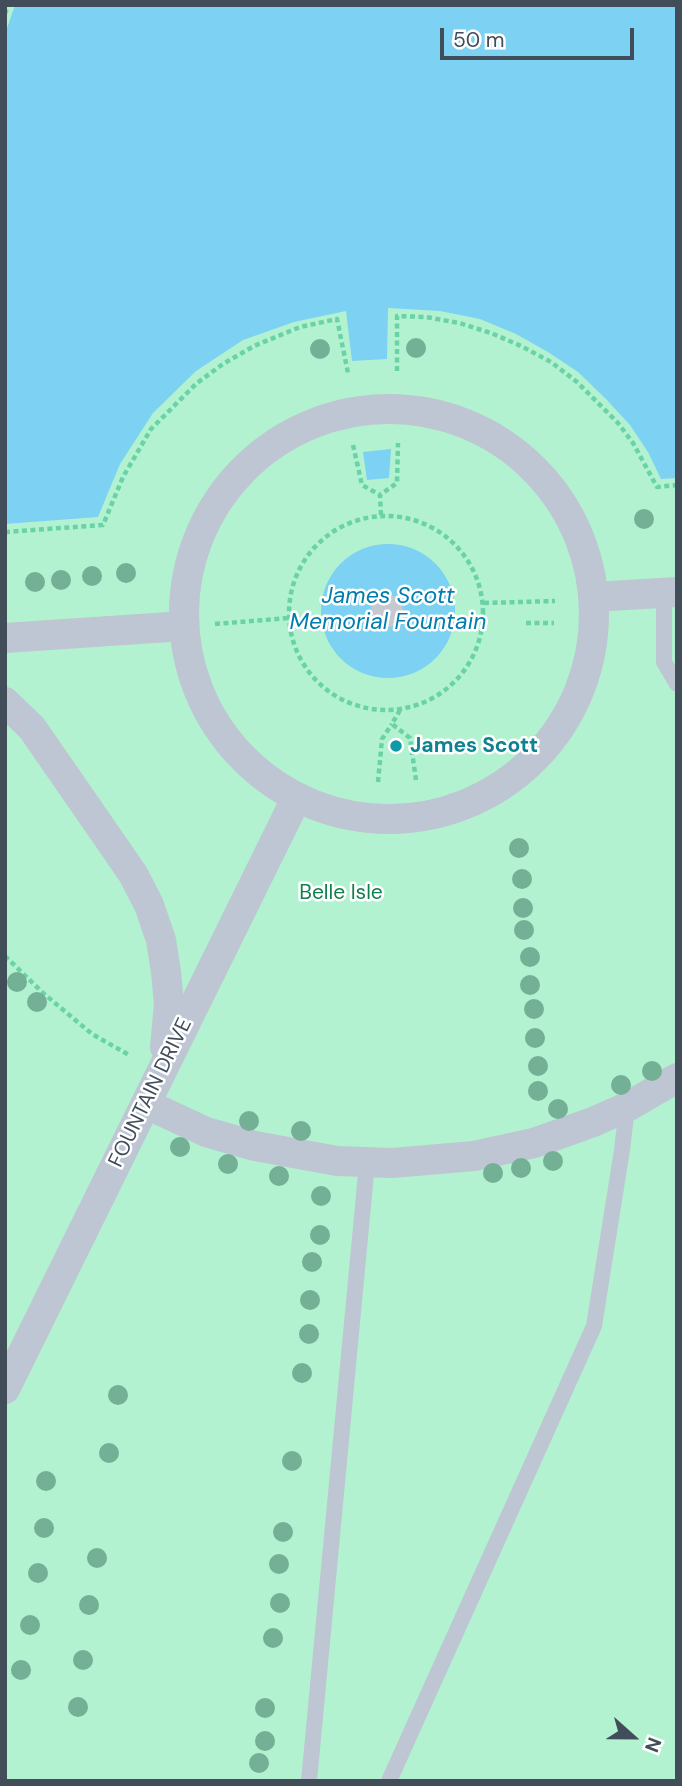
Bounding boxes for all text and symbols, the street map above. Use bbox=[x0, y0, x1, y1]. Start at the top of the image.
scale bar bbox=[444, 14, 638, 58]
text: 50 m bbox=[453, 26, 504, 54]
water label: James Scott Memorial Fountain bbox=[290, 583, 486, 637]
place label: James Scott bbox=[410, 733, 538, 759]
marker: James Scott bbox=[388, 738, 404, 754]
park label: Belle Isle bbox=[299, 880, 383, 906]
street label: FOUNTAIN DRIVE bbox=[104, 1014, 198, 1172]
north arrow bbox=[598, 1702, 668, 1772]
text: N bbox=[639, 1734, 667, 1756]

